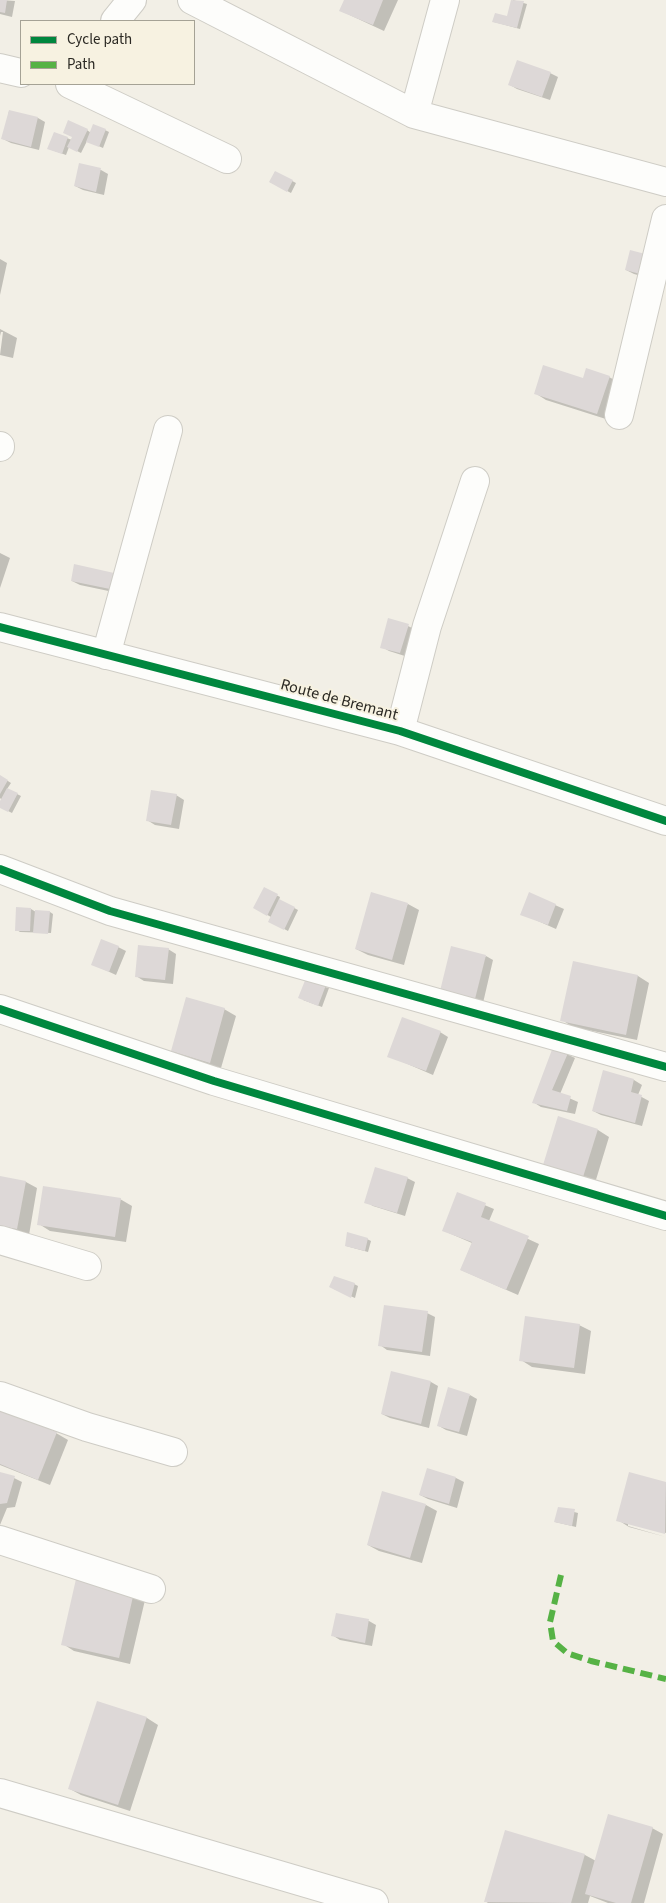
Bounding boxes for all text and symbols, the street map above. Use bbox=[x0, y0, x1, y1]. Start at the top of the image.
legend bbox=[20, 20, 195, 85]
text: Cycle path bbox=[67, 29, 132, 50]
text: Path bbox=[67, 54, 95, 75]
street label: Route de Bremant bbox=[278, 676, 400, 726]

